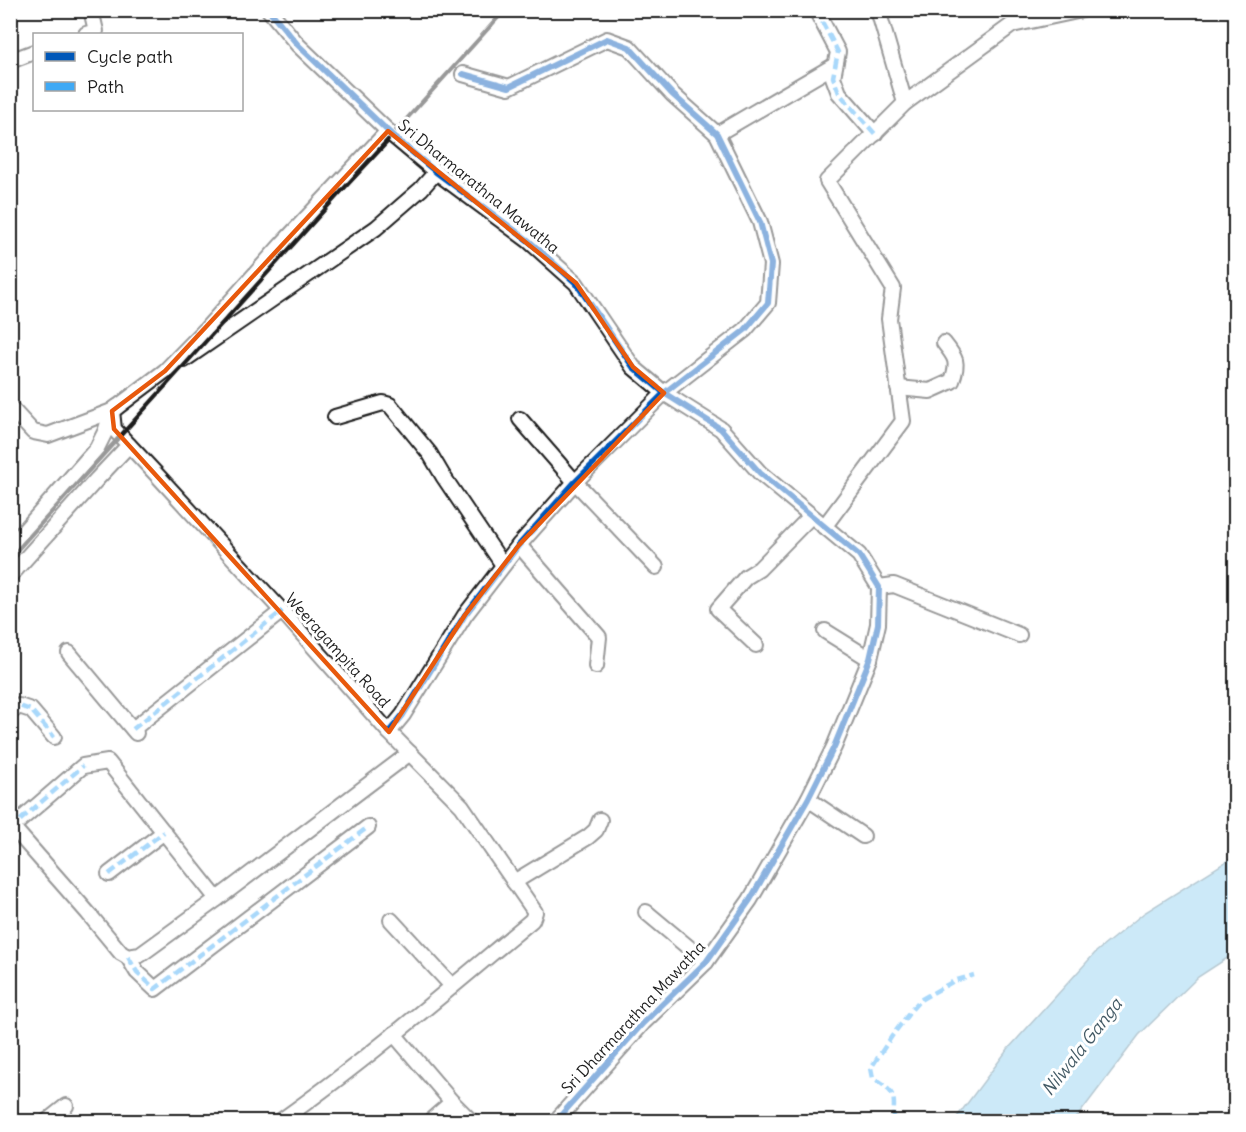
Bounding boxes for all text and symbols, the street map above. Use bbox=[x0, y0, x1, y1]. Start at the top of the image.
legend bbox=[33, 33, 243, 111]
text: Cycle path bbox=[87, 45, 173, 68]
text: Path bbox=[87, 75, 124, 98]
street label: Sri Dharmarathna Mawatha bbox=[394, 115, 564, 257]
street label: Weeragampita Road bbox=[281, 589, 395, 711]
street label: Sri Dharmarathna Mawatha bbox=[557, 936, 709, 1098]
water label: Nilwala Ganga bbox=[1036, 992, 1128, 1100]

